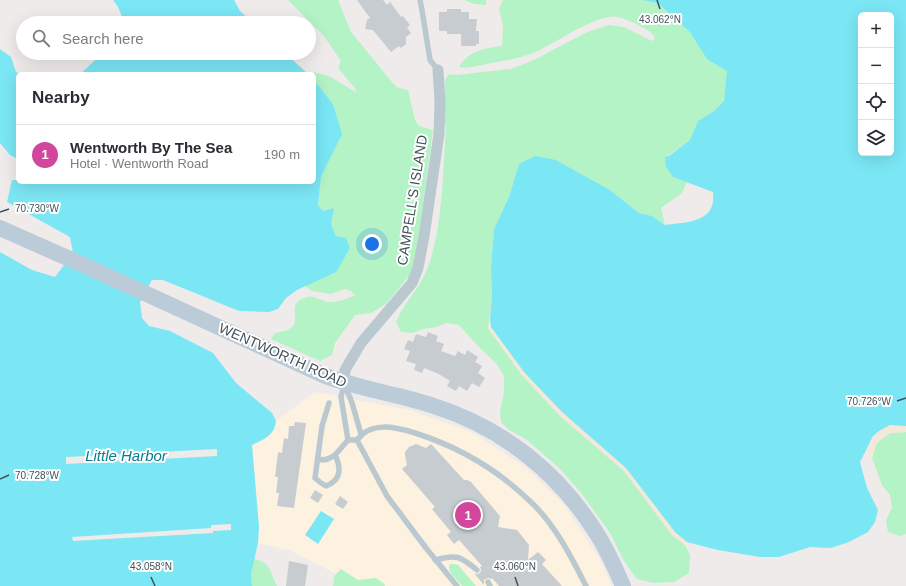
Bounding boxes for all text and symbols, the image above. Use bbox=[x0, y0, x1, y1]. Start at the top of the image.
map controls bbox=[858, 12, 894, 156]
button: + bbox=[858, 12, 894, 48]
text: 43.062°N bbox=[639, 14, 681, 25]
search box bbox=[16, 16, 316, 60]
icon: search bbox=[30, 27, 52, 49]
text: Search here bbox=[62, 30, 144, 47]
button: − bbox=[858, 48, 894, 84]
button: locate bbox=[858, 84, 894, 120]
text: Nearby bbox=[32, 88, 90, 107]
button: layers bbox=[858, 120, 894, 156]
street label: CAMPELL'S ISLAND bbox=[394, 134, 430, 266]
text: Wentworth By The Sea bbox=[70, 139, 232, 156]
text: 1 bbox=[41, 147, 49, 162]
text: 190 m bbox=[264, 147, 300, 162]
text: Hotel · Wentworth Road bbox=[70, 156, 209, 171]
text: 70.730°W bbox=[15, 203, 60, 214]
your location bbox=[362, 234, 382, 254]
street label: WENTWORTH ROAD bbox=[217, 320, 349, 390]
text: 70.726°W bbox=[847, 396, 892, 407]
water label: Little Harbor bbox=[85, 447, 168, 464]
text: 70.728°W bbox=[15, 470, 60, 481]
pin: 1 bbox=[455, 500, 481, 530]
text: 43.058°N bbox=[130, 561, 172, 572]
text: 43.060°N bbox=[494, 561, 536, 572]

